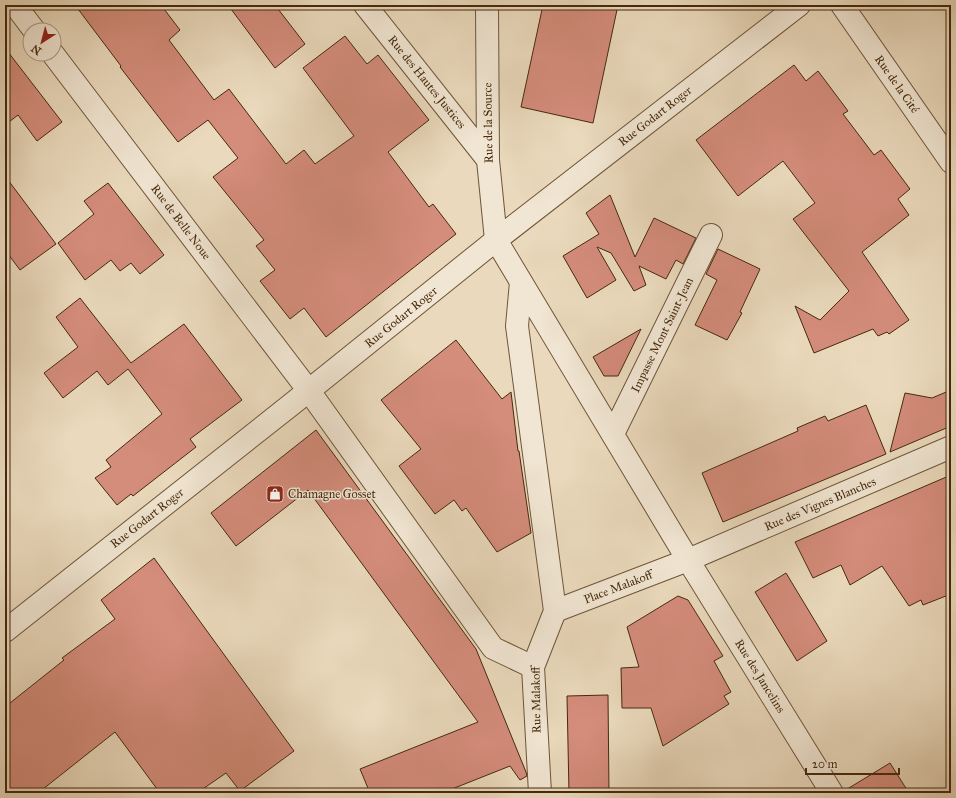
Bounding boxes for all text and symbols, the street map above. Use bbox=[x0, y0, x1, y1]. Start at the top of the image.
north arrow bbox=[22, 22, 62, 62]
street label: Rue des Hautes Justices bbox=[384, 33, 469, 132]
text: N bbox=[28, 41, 44, 58]
street label: Rue de la Cité bbox=[872, 52, 922, 116]
street label: Rue de la Source bbox=[480, 83, 496, 163]
street label: Rue Godart Roger bbox=[616, 83, 695, 150]
street label: Rue de Belle Noue bbox=[148, 182, 214, 262]
street label: Impasse Mont Saint-Jean bbox=[628, 275, 697, 395]
street label: Rue Godart Roger bbox=[362, 283, 441, 351]
street label: Rue des Vignes Blanches bbox=[762, 474, 878, 535]
shop icon: Chamagne Gosset bbox=[265, 484, 285, 504]
street label: Rue Godart Roger bbox=[108, 485, 187, 552]
place label: Chamagne Gosset bbox=[288, 487, 376, 502]
street label: Place Malakoff bbox=[582, 567, 656, 606]
street label: Rue des Jancelins bbox=[731, 637, 788, 716]
street label: Rue Malakoff bbox=[528, 665, 544, 734]
scale bar bbox=[806, 750, 899, 776]
text: 20 m bbox=[812, 757, 838, 771]

